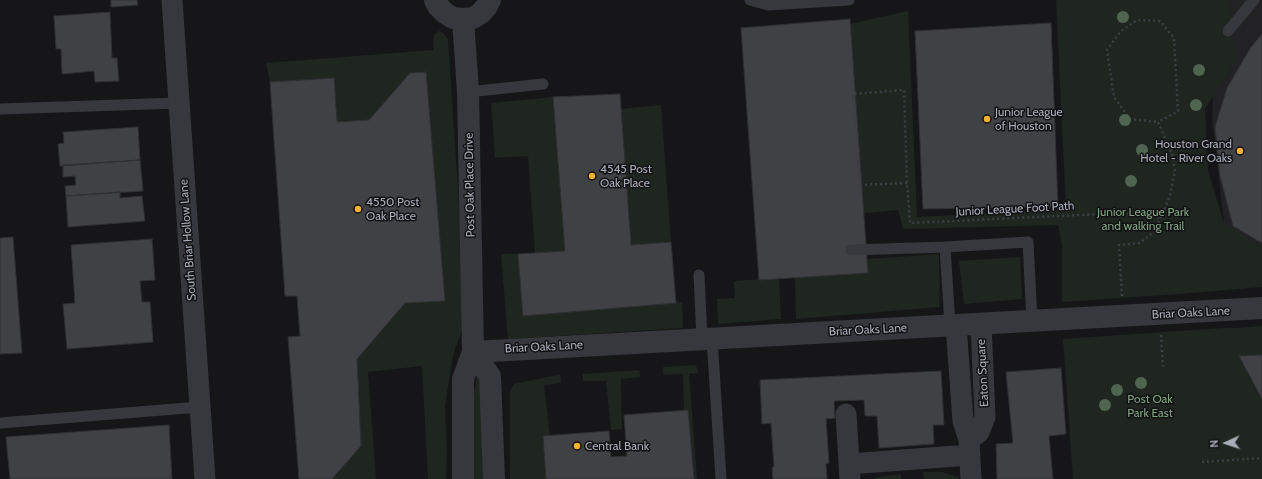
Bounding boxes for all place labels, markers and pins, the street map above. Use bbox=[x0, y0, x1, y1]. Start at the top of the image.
place label: Junior League of Houston bbox=[995, 105, 1063, 133]
marker: Junior League of Houston bbox=[982, 114, 992, 124]
place label: Houston Grand Hotel - River Oaks bbox=[1140, 137, 1232, 165]
marker: Houston Grand Hotel - River Oaks bbox=[1235, 146, 1245, 156]
place label: 4545 Post Oak Place bbox=[600, 162, 652, 190]
marker: 4545 Post Oak Place bbox=[587, 171, 597, 181]
place label: 4550 Post Oak Place bbox=[366, 195, 419, 223]
marker: 4550 Post Oak Place bbox=[353, 204, 363, 214]
place label: Central Bank bbox=[585, 439, 649, 453]
marker: Central Bank bbox=[572, 441, 582, 451]

